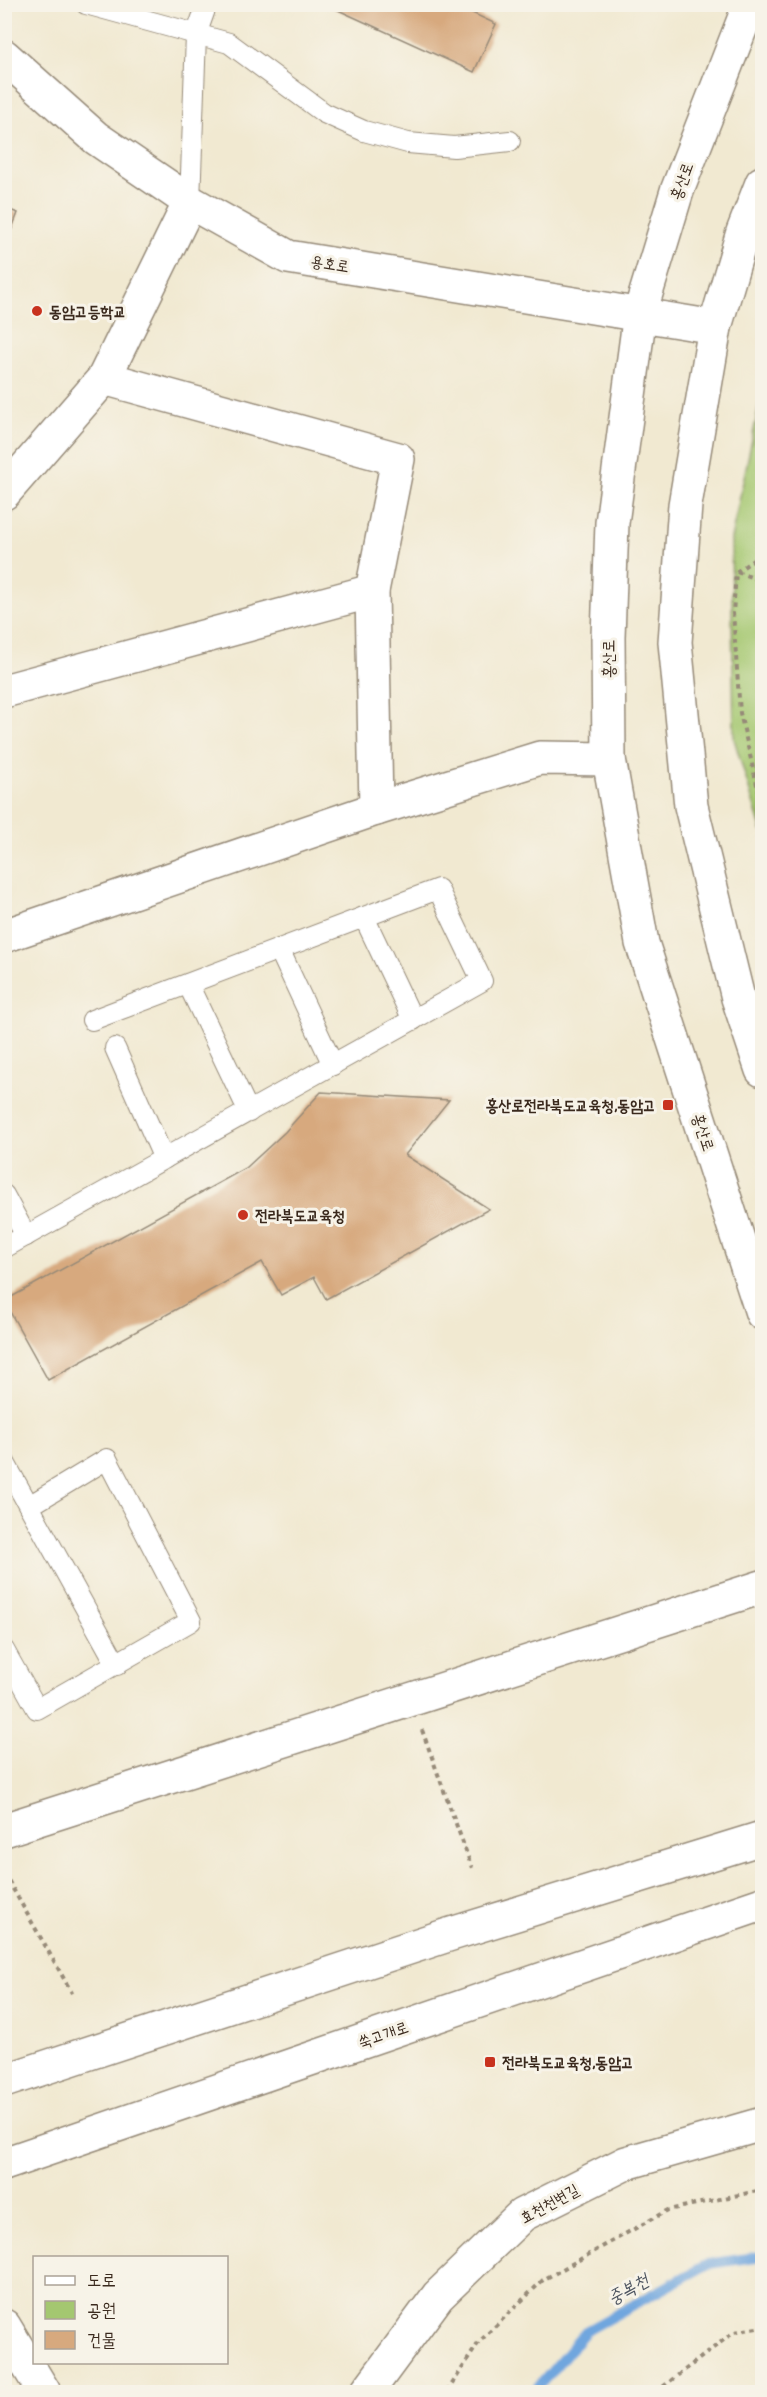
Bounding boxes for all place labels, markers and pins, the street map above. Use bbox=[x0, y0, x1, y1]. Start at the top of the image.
place label: 동암고등학교 bbox=[49, 300, 126, 322]
marker: 동암고등학교 bbox=[30, 304, 44, 318]
place label: 홍산로전라북도교육청,동암고 bbox=[485, 1094, 656, 1116]
marker: 홍산로전라북도교육청,동암고 bbox=[661, 1098, 675, 1112]
place label: 전라북도교육청 bbox=[255, 1204, 345, 1226]
marker: 전라북도교육청 bbox=[236, 1208, 250, 1222]
place label: 전라북도교육청,동암고 bbox=[502, 2051, 634, 2073]
marker: 전라북도교육청,동암고 bbox=[483, 2055, 497, 2069]

